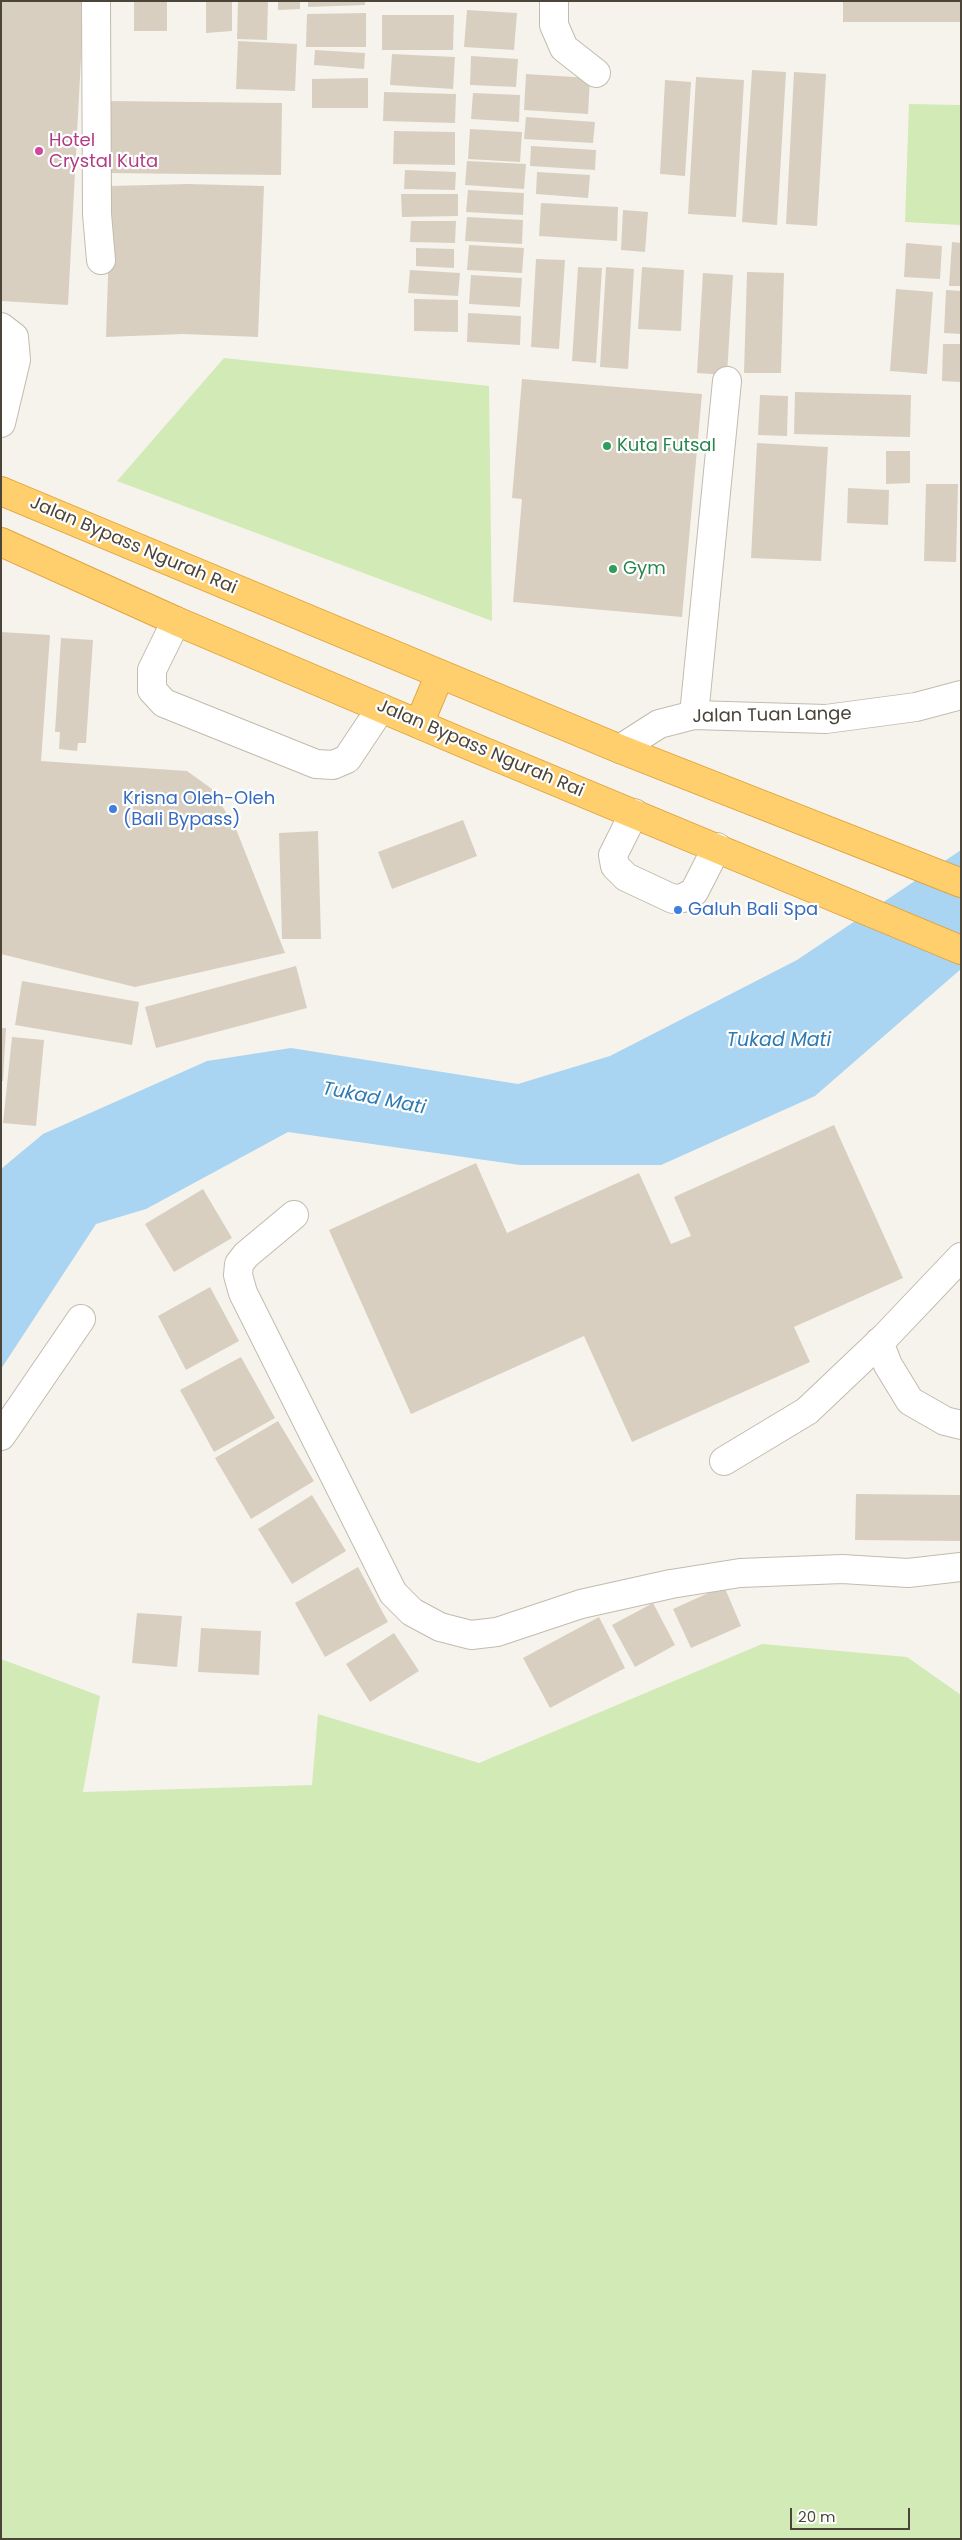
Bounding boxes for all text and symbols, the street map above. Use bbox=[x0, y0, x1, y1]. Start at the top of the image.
place label: Hotel Crystal Kuta bbox=[49, 130, 158, 172]
marker: Hotel Crystal Kuta bbox=[33, 145, 45, 157]
place label: Kuta Futsal bbox=[617, 435, 716, 457]
marker: Kuta Futsal bbox=[601, 440, 613, 452]
street label: Jalan Bypass Ngurah Rai bbox=[26, 493, 240, 599]
place label: Gym bbox=[623, 558, 666, 580]
marker: Gym bbox=[607, 563, 619, 575]
street label: Jalan Bypass Ngurah Rai bbox=[373, 696, 587, 802]
street label: Jalan Tuan Lange bbox=[692, 704, 852, 728]
place label: Krisna Oleh-Oleh (Bali Bypass) bbox=[123, 788, 275, 831]
marker: Krisna Oleh-Oleh (Bali Bypass) bbox=[107, 803, 119, 815]
place label: Galuh Bali Spa bbox=[688, 899, 818, 921]
marker: Galuh Bali Spa bbox=[672, 904, 684, 916]
water label: Tukad Mati bbox=[727, 1030, 831, 1052]
water label: Tukad Mati bbox=[321, 1078, 427, 1120]
scale bar bbox=[792, 2498, 912, 2530]
text: 20 m bbox=[798, 2506, 836, 2527]

